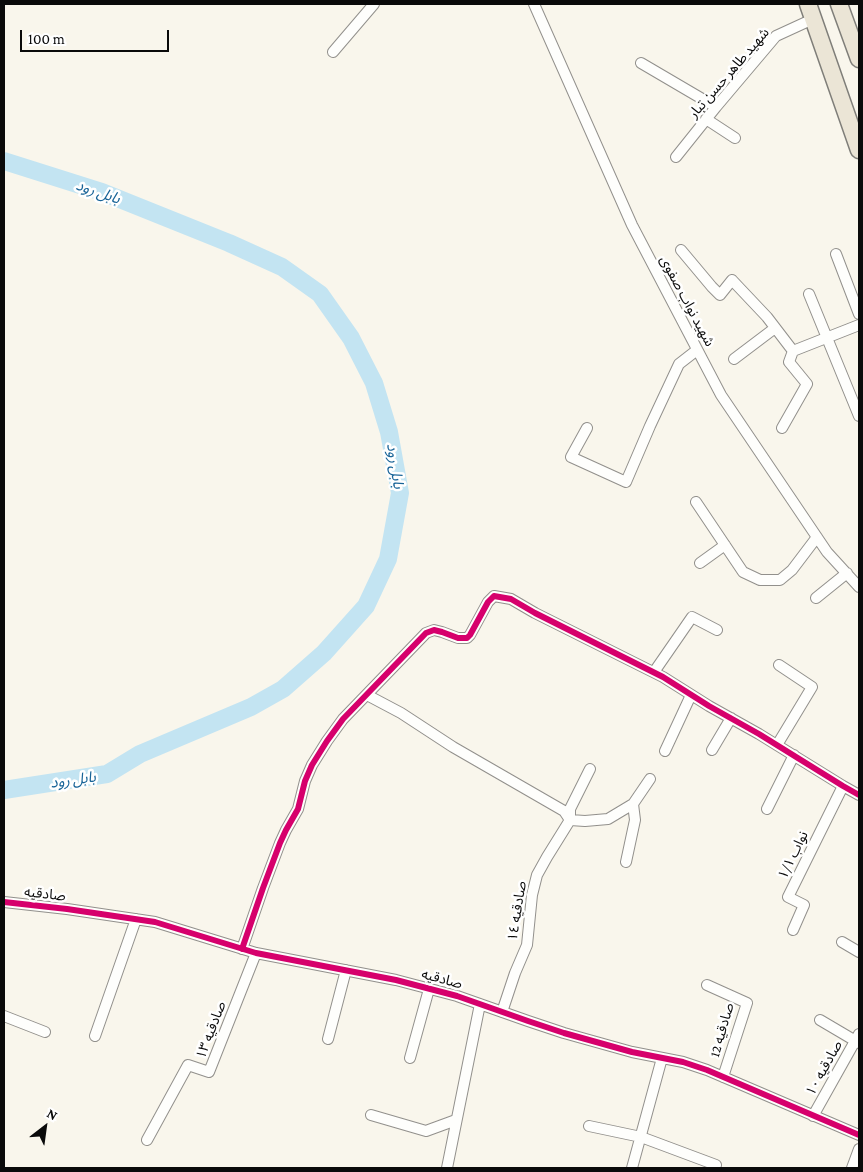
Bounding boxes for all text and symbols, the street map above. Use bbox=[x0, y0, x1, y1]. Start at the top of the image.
scale bar bbox=[22, 20, 171, 52]
street label: شهید طاهر حسن تبار bbox=[685, 24, 773, 122]
text: 100 m bbox=[28, 31, 65, 47]
water label: بابل رود bbox=[74, 176, 122, 208]
street label: شهید نواب صفوی bbox=[656, 253, 718, 349]
water label: بابل رود bbox=[383, 442, 407, 490]
water label: بابل رود bbox=[49, 768, 97, 792]
street label: نواب ۱/۱ bbox=[774, 828, 812, 882]
street label: صادقيه ١٤ bbox=[504, 880, 530, 942]
street label: صادقیه bbox=[23, 883, 67, 905]
street label: صادقیه bbox=[420, 965, 464, 993]
street label: صادقیه ۱۳ bbox=[192, 999, 230, 1061]
street label: صادقیه 12 bbox=[706, 1001, 738, 1059]
street label: صادقیه ۱۰ bbox=[802, 1038, 846, 1098]
north arrow bbox=[20, 1102, 70, 1152]
text: N bbox=[44, 1105, 61, 1123]

